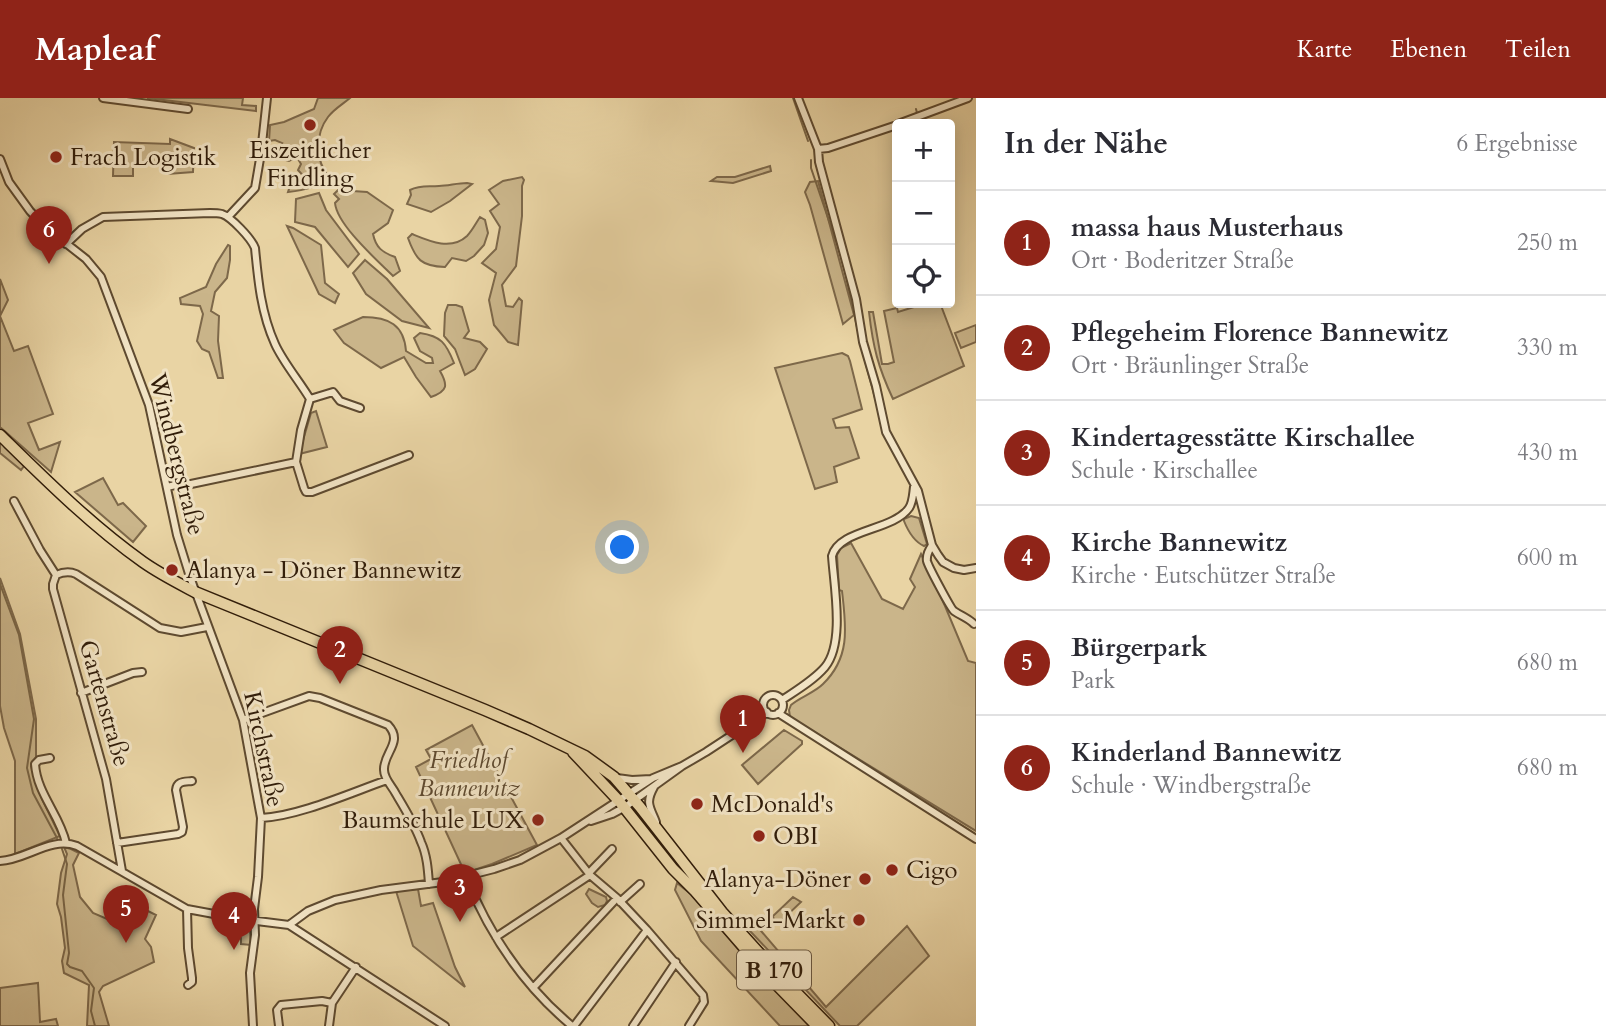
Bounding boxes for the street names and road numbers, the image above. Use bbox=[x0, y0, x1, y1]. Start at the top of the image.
street label: Windbergstraße bbox=[140, 369, 213, 538]
street label: Gartenstraße bbox=[71, 636, 138, 770]
street label: Kirchstraße bbox=[235, 688, 292, 810]
road number: B 170 bbox=[737, 950, 811, 990]

